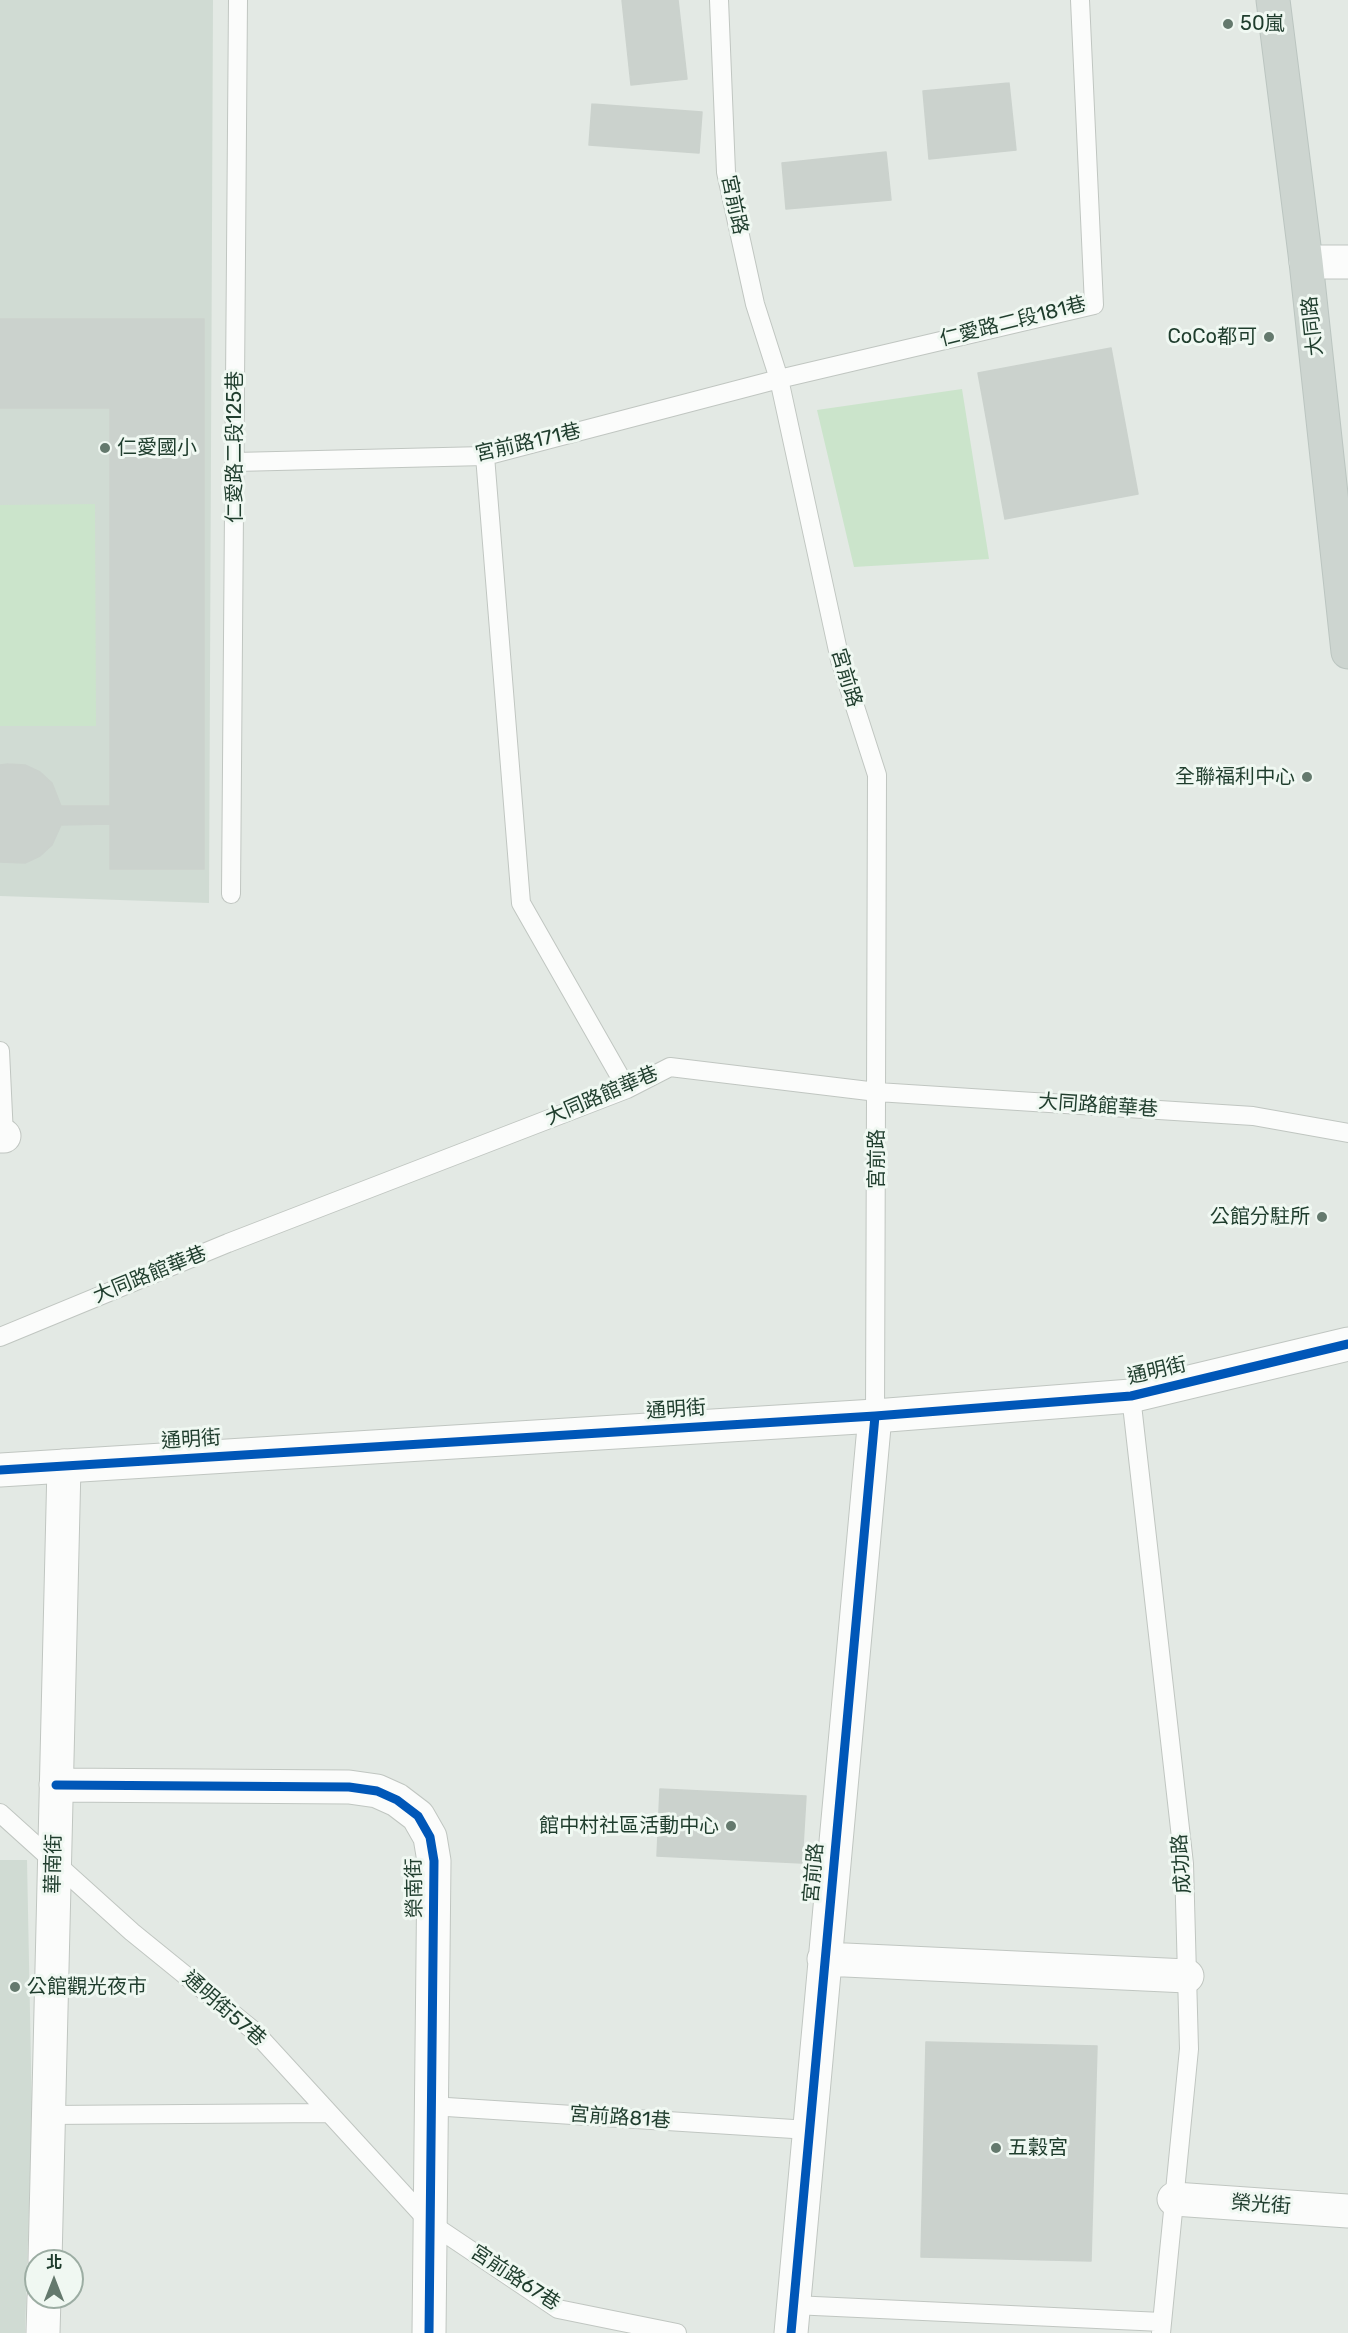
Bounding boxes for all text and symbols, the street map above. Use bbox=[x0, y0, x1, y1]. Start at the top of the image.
place label: 50嵐 bbox=[1240, 12, 1285, 36]
marker: 50嵐 bbox=[1221, 17, 1235, 31]
street label: 宮前路 bbox=[716, 173, 752, 237]
street label: 仁愛路二段181巷 bbox=[937, 292, 1089, 352]
street label: 大同路 bbox=[1298, 295, 1328, 357]
place label: CoCo都可 bbox=[1167, 325, 1257, 349]
marker: CoCo都可 bbox=[1262, 330, 1276, 344]
street label: 仁愛路二段125巷 bbox=[223, 371, 247, 523]
street label: 宮前路171巷 bbox=[473, 419, 583, 467]
place label: 仁愛國小 bbox=[117, 436, 197, 460]
marker: 仁愛國小 bbox=[98, 441, 112, 455]
street label: 宮前路 bbox=[826, 646, 866, 710]
place label: 全聯福利中心 bbox=[1175, 765, 1295, 789]
marker: 全聯福利中心 bbox=[1300, 770, 1314, 784]
street label: 大同路館華巷 bbox=[542, 1062, 662, 1130]
street label: 大同路館華巷 bbox=[1037, 1090, 1159, 1122]
street label: 宮前路 bbox=[865, 1129, 889, 1189]
place label: 公館分駐所 bbox=[1210, 1205, 1310, 1229]
marker: 公館分駐所 bbox=[1315, 1210, 1329, 1224]
street label: 大同路館華巷 bbox=[90, 1241, 210, 1309]
street label: 通明街 bbox=[1125, 1353, 1189, 1389]
street label: 通明街 bbox=[645, 1396, 707, 1424]
street label: 通明街 bbox=[160, 1426, 222, 1454]
place label: 館中村社區活動中心 bbox=[539, 1814, 719, 1838]
marker: 館中村社區活動中心 bbox=[724, 1819, 738, 1833]
street label: 成功路 bbox=[1168, 1833, 1196, 1895]
street label: 華南街 bbox=[41, 1834, 67, 1894]
street label: 宮前路 bbox=[799, 1842, 829, 1904]
street label: 榮南街 bbox=[402, 1858, 428, 1918]
street label: 通明街57巷 bbox=[178, 1966, 270, 2052]
place label: 公館觀光夜市 bbox=[27, 1975, 147, 1999]
marker: 公館觀光夜市 bbox=[8, 1980, 22, 1994]
street label: 宮前路81巷 bbox=[569, 2102, 671, 2134]
place label: 五穀宮 bbox=[1008, 2136, 1068, 2160]
marker: 五穀宮 bbox=[989, 2141, 1003, 2155]
street label: 榮光街 bbox=[1230, 2191, 1292, 2219]
street label: 宮前路67巷 bbox=[466, 2240, 564, 2316]
north arrow bbox=[24, 2249, 84, 2309]
text: 北 bbox=[46, 2253, 62, 2272]

